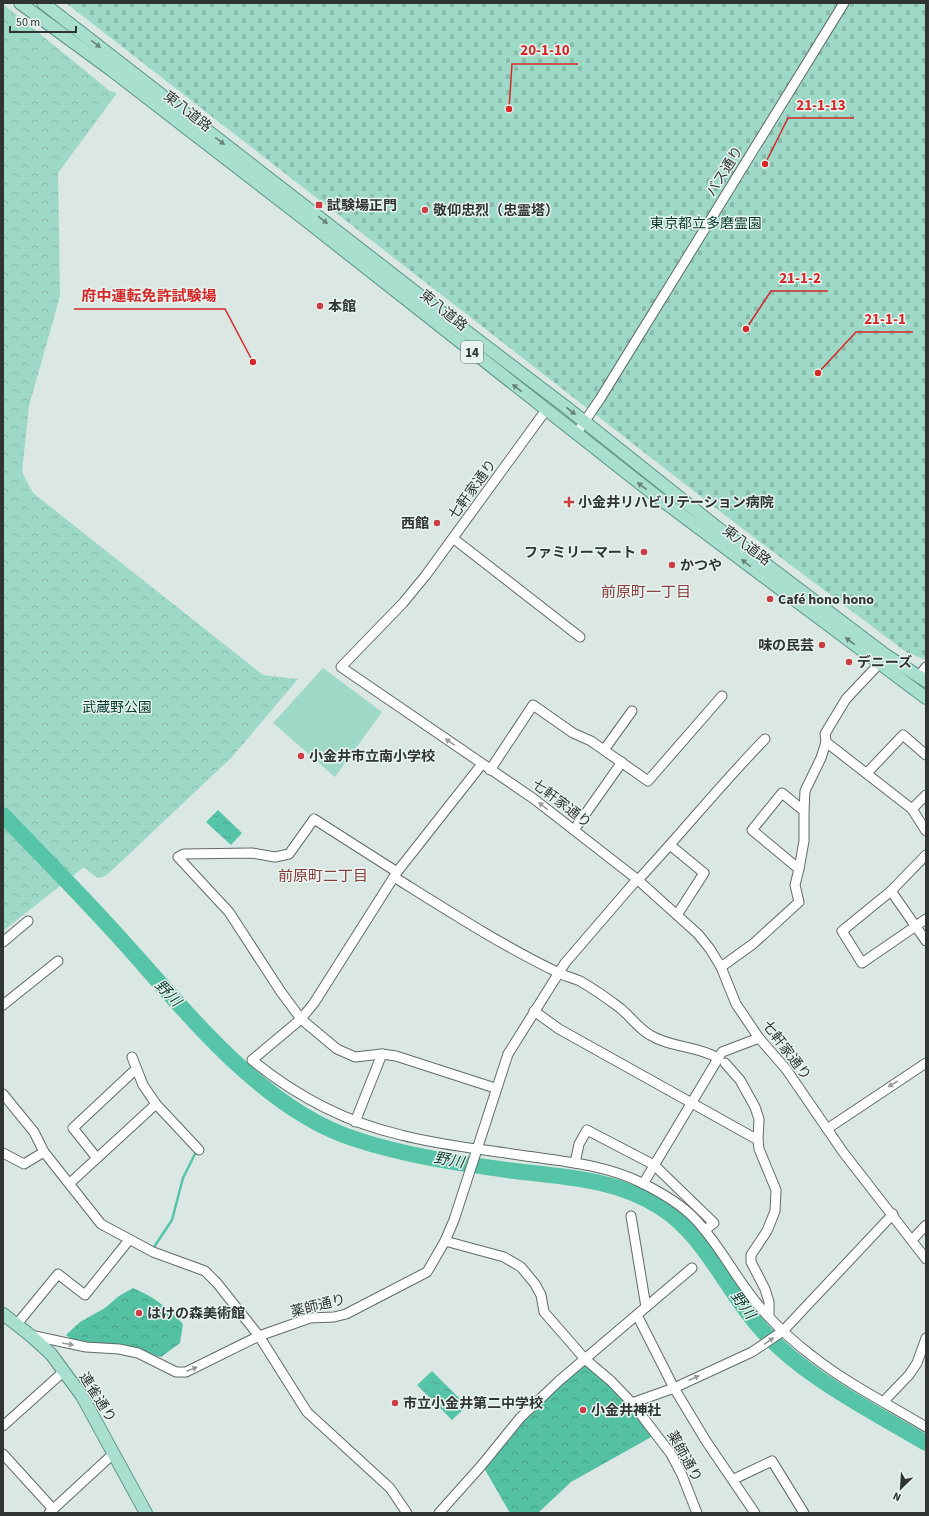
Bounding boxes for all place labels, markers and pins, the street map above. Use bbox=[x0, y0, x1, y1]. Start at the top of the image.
callout: 20-1-10 bbox=[512, 37, 578, 64]
callout: 21-1-13 bbox=[788, 91, 854, 118]
place label: 試験場正門 bbox=[327, 196, 397, 216]
marker: 試験場正門 bbox=[314, 200, 324, 210]
place label: 敬仰忠烈（忠霊塔） bbox=[433, 201, 559, 221]
marker: 敬仰忠烈（忠霊塔） bbox=[420, 205, 430, 215]
callout: 21-1-2 bbox=[771, 264, 828, 291]
callout: 府中運転免許試験場 bbox=[74, 282, 225, 309]
place label: 本館 bbox=[328, 297, 356, 317]
marker: 本館 bbox=[315, 301, 325, 311]
callout: 21-1-1 bbox=[856, 305, 913, 332]
place label: 小金井リハビリテーション病院 bbox=[578, 493, 774, 513]
marker: 小金井リハビリテーション病院 bbox=[563, 496, 575, 508]
place label: 西館 bbox=[401, 514, 429, 534]
marker: 西館 bbox=[432, 518, 442, 528]
place label: ファミリーマート bbox=[524, 543, 636, 563]
marker: ファミリーマート bbox=[639, 547, 649, 557]
place label: かつや bbox=[680, 556, 722, 576]
marker: かつや bbox=[667, 560, 677, 570]
place label: Café hono hono bbox=[778, 590, 874, 610]
marker: Café hono hono bbox=[765, 594, 775, 604]
place label: 味の民芸 bbox=[758, 636, 814, 656]
marker: 味の民芸 bbox=[817, 640, 827, 650]
place label: デニーズ bbox=[857, 653, 912, 673]
marker: デニーズ bbox=[844, 657, 854, 667]
place label: 小金井市立南小学校 bbox=[309, 747, 435, 767]
marker: 小金井市立南小学校 bbox=[296, 751, 306, 761]
place label: はけの森美術館 bbox=[147, 1304, 245, 1324]
marker: はけの森美術館 bbox=[134, 1308, 144, 1318]
place label: 市立小金井第二中学校 bbox=[403, 1394, 543, 1414]
marker: 市立小金井第二中学校 bbox=[390, 1398, 400, 1408]
place label: 小金井神社 bbox=[591, 1401, 661, 1421]
marker: 小金井神社 bbox=[578, 1405, 588, 1415]

